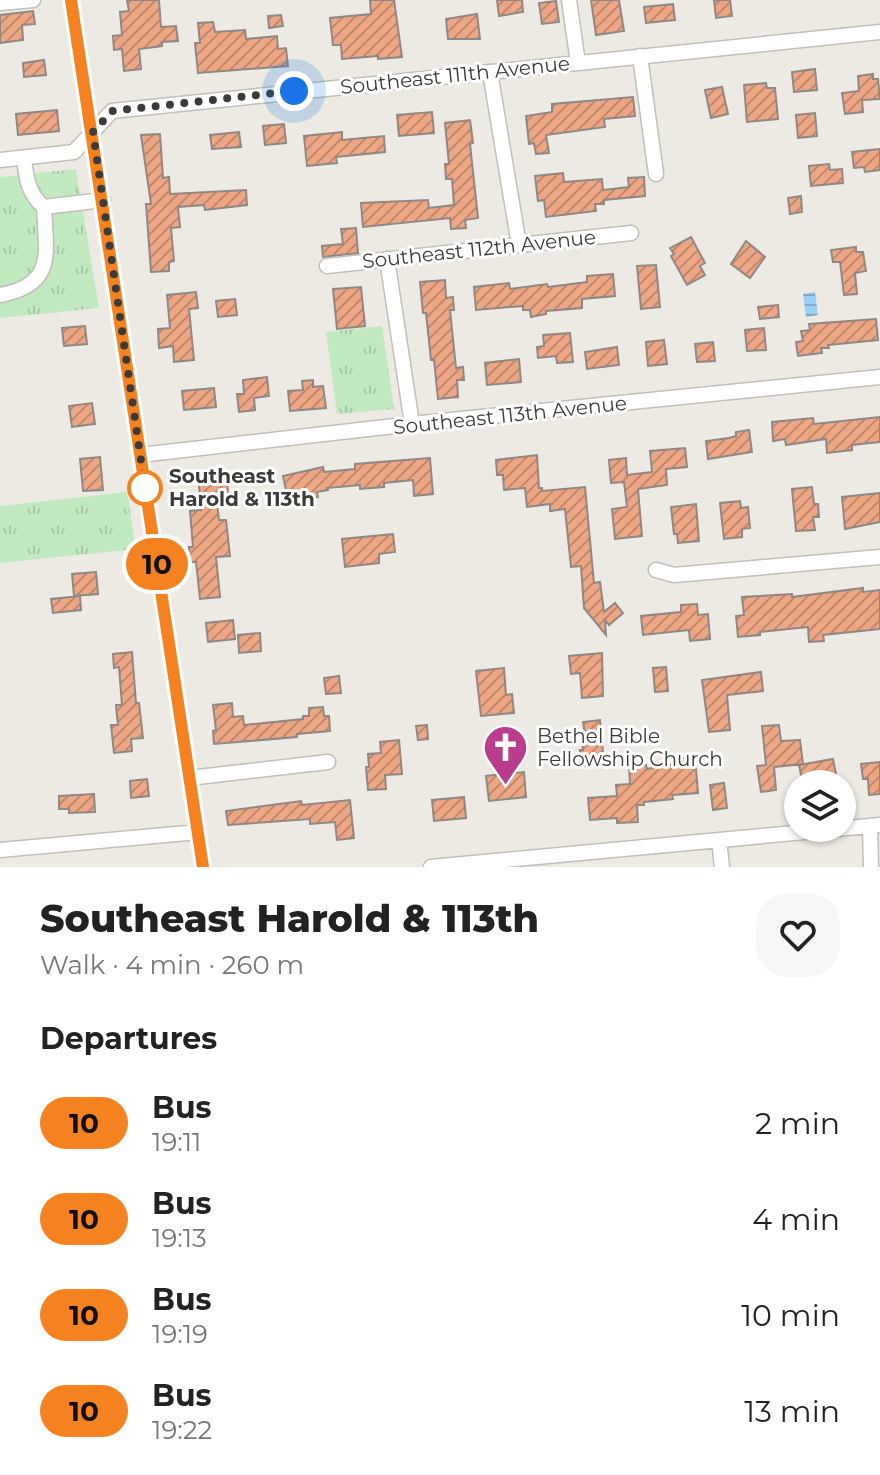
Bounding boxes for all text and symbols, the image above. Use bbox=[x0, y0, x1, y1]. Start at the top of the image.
street label: Southeast 111th Avenue bbox=[339, 51, 571, 99]
your location bbox=[274, 71, 314, 111]
street label: Southeast 112th Avenue bbox=[361, 225, 597, 273]
street label: Southeast 113th Avenue bbox=[392, 391, 628, 439]
place label: Southeast Harold & 113th bbox=[169, 464, 315, 511]
marker: Southeast Harold & 113th bbox=[128, 471, 162, 505]
line badge: 10 bbox=[121, 538, 193, 590]
text: 10 bbox=[142, 547, 172, 581]
church icon: Bethel Bible Fellowship Church bbox=[482, 724, 530, 787]
place label: Bethel Bible Fellowship Church bbox=[537, 724, 723, 771]
map controls bbox=[784, 770, 856, 842]
button: layers bbox=[784, 770, 856, 842]
button: heart bbox=[756, 893, 840, 977]
text: Southeast Harold & 113th bbox=[40, 895, 539, 942]
text: Walk · 4 min · 260 m bbox=[40, 949, 304, 981]
text: Departures bbox=[40, 1020, 217, 1057]
text: Bus bbox=[152, 1089, 212, 1126]
text: 2 min bbox=[755, 1105, 840, 1142]
text: 10 bbox=[69, 1106, 99, 1140]
text: 19:11 bbox=[152, 1126, 202, 1158]
text: Bus bbox=[152, 1185, 212, 1222]
text: 4 min bbox=[752, 1201, 840, 1238]
text: 10 bbox=[69, 1202, 99, 1236]
text: 19:13 bbox=[152, 1222, 207, 1254]
text: Bus bbox=[152, 1281, 212, 1318]
text: 10 min bbox=[741, 1297, 840, 1334]
text: 10 bbox=[69, 1298, 99, 1332]
text: 19:19 bbox=[152, 1318, 208, 1350]
text: Bus bbox=[152, 1377, 212, 1414]
text: 13 min bbox=[744, 1393, 840, 1430]
text: 10 bbox=[69, 1394, 99, 1428]
text: 19:22 bbox=[152, 1414, 212, 1446]

